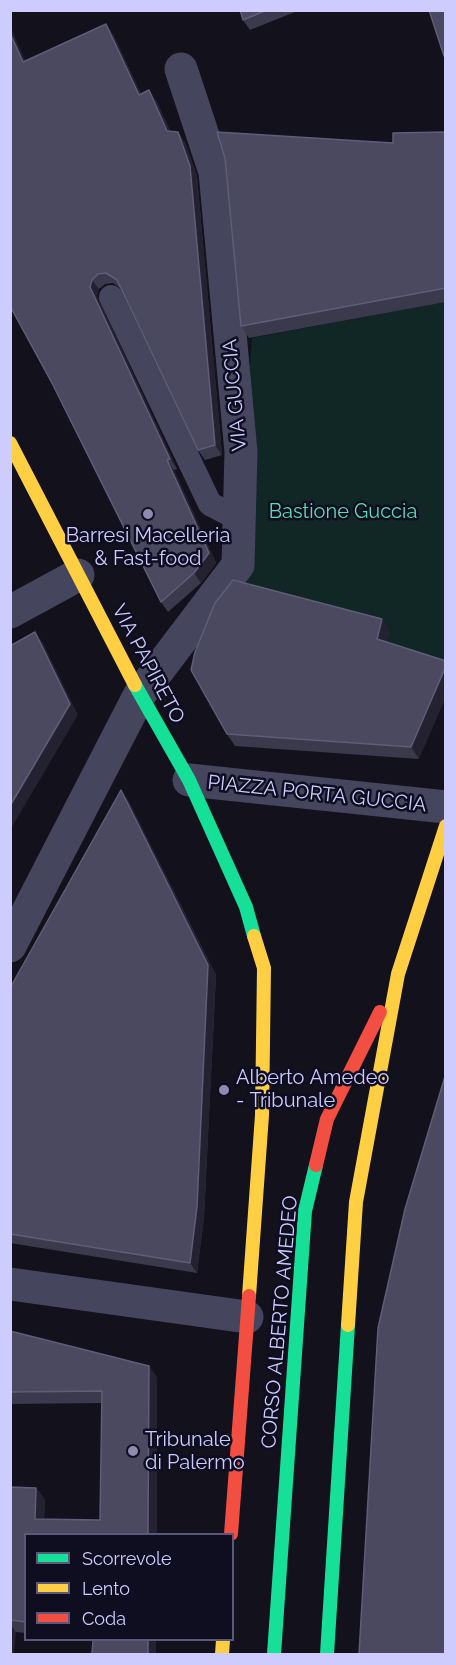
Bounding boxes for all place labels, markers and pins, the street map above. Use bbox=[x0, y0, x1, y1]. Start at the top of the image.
marker: Barresi Macelleria & Fast-food bbox=[141, 507, 155, 521]
place label: Barresi Macelleria & Fast-food bbox=[66, 524, 230, 571]
place label: Alberto Amedeo - Tribunale bbox=[236, 1066, 389, 1113]
marker: Alberto Amedeo - Tribunale bbox=[217, 1083, 231, 1097]
place label: Tribunale di Palermo bbox=[145, 1428, 245, 1475]
marker: Tribunale di Palermo bbox=[126, 1444, 140, 1458]

